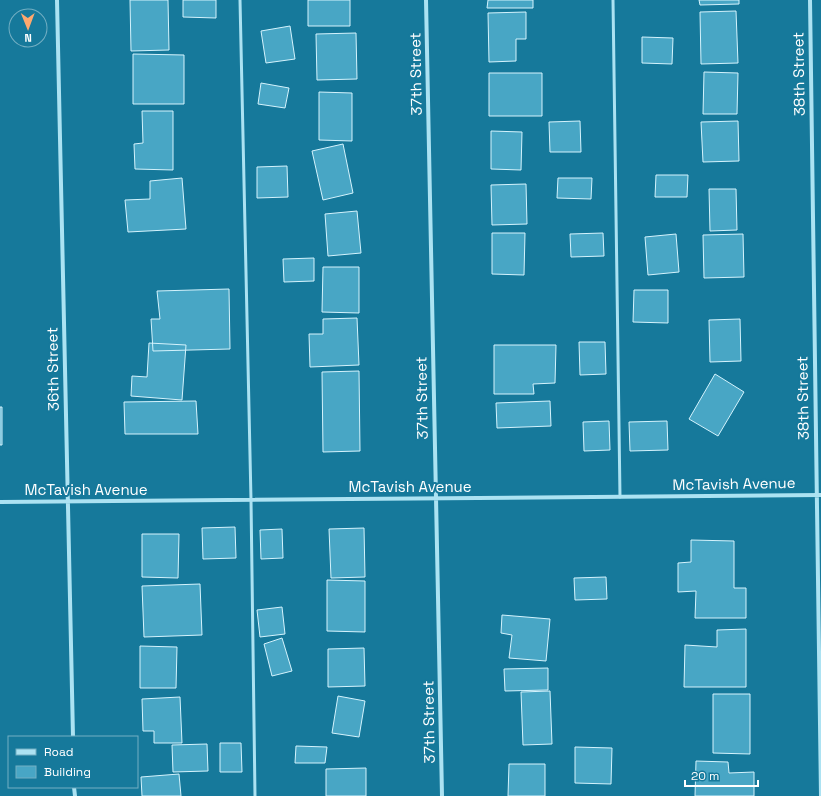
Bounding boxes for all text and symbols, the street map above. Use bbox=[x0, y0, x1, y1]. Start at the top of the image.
north arrow bbox=[8, 8, 48, 48]
text: N bbox=[24, 31, 32, 45]
street label: 37th Street bbox=[405, 32, 426, 116]
street label: 38th Street bbox=[788, 32, 809, 116]
street label: 36th Street bbox=[42, 327, 63, 411]
street label: 37th Street bbox=[411, 356, 432, 440]
street label: 38th Street bbox=[792, 356, 813, 440]
street label: McTavish Avenue bbox=[672, 473, 796, 494]
street label: McTavish Avenue bbox=[348, 477, 472, 496]
street label: McTavish Avenue bbox=[24, 480, 148, 499]
street label: 37th Street bbox=[418, 680, 439, 764]
legend bbox=[8, 736, 138, 788]
text: Road bbox=[44, 744, 73, 760]
scale bar bbox=[685, 762, 758, 788]
text: Building bbox=[44, 764, 91, 780]
text: 20 m bbox=[691, 768, 719, 784]

